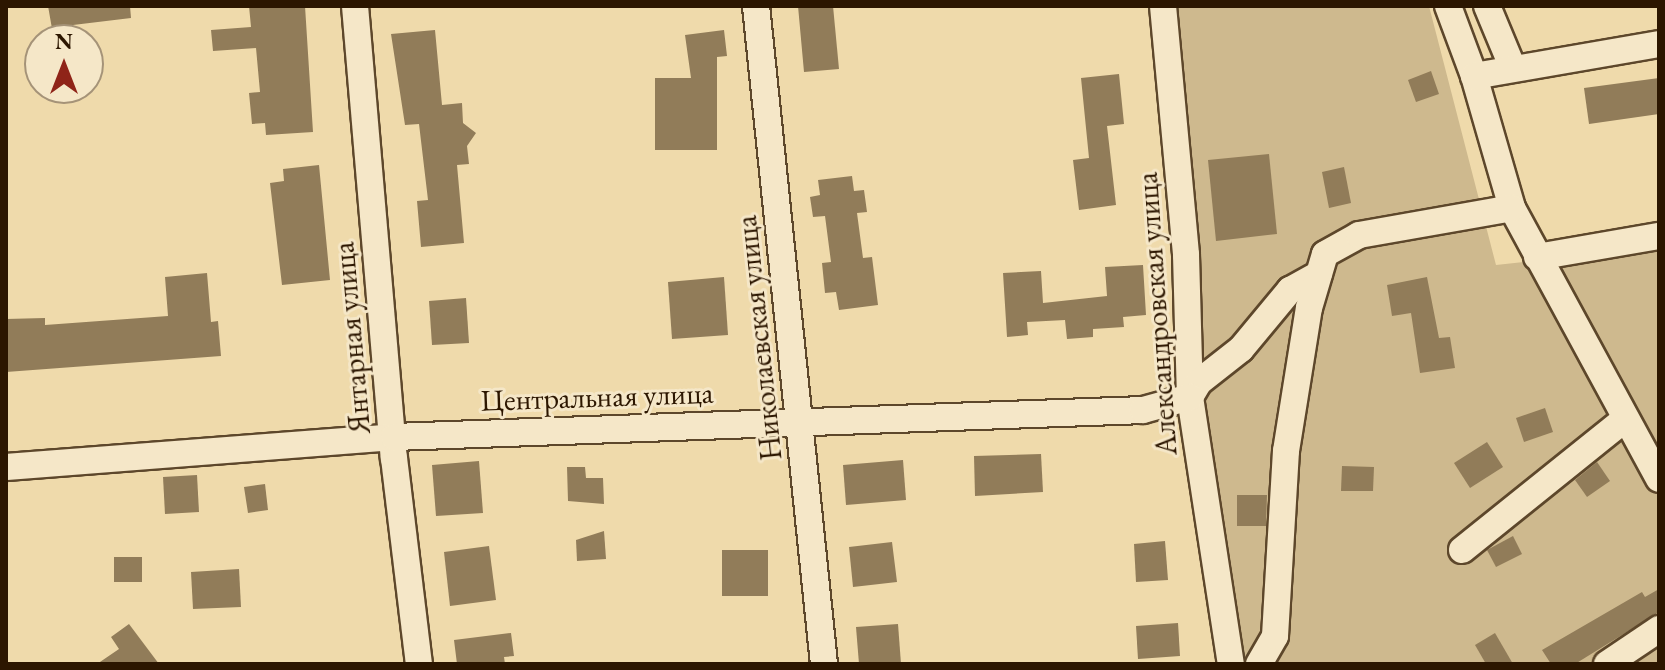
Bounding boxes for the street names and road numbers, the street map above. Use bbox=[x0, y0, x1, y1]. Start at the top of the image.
street label: Александровская улица bbox=[1129, 171, 1185, 457]
street label: Николаевская улица bbox=[728, 214, 790, 462]
street label: Янтарная улица bbox=[326, 240, 378, 436]
street label: Центральная улица bbox=[480, 375, 714, 419]

